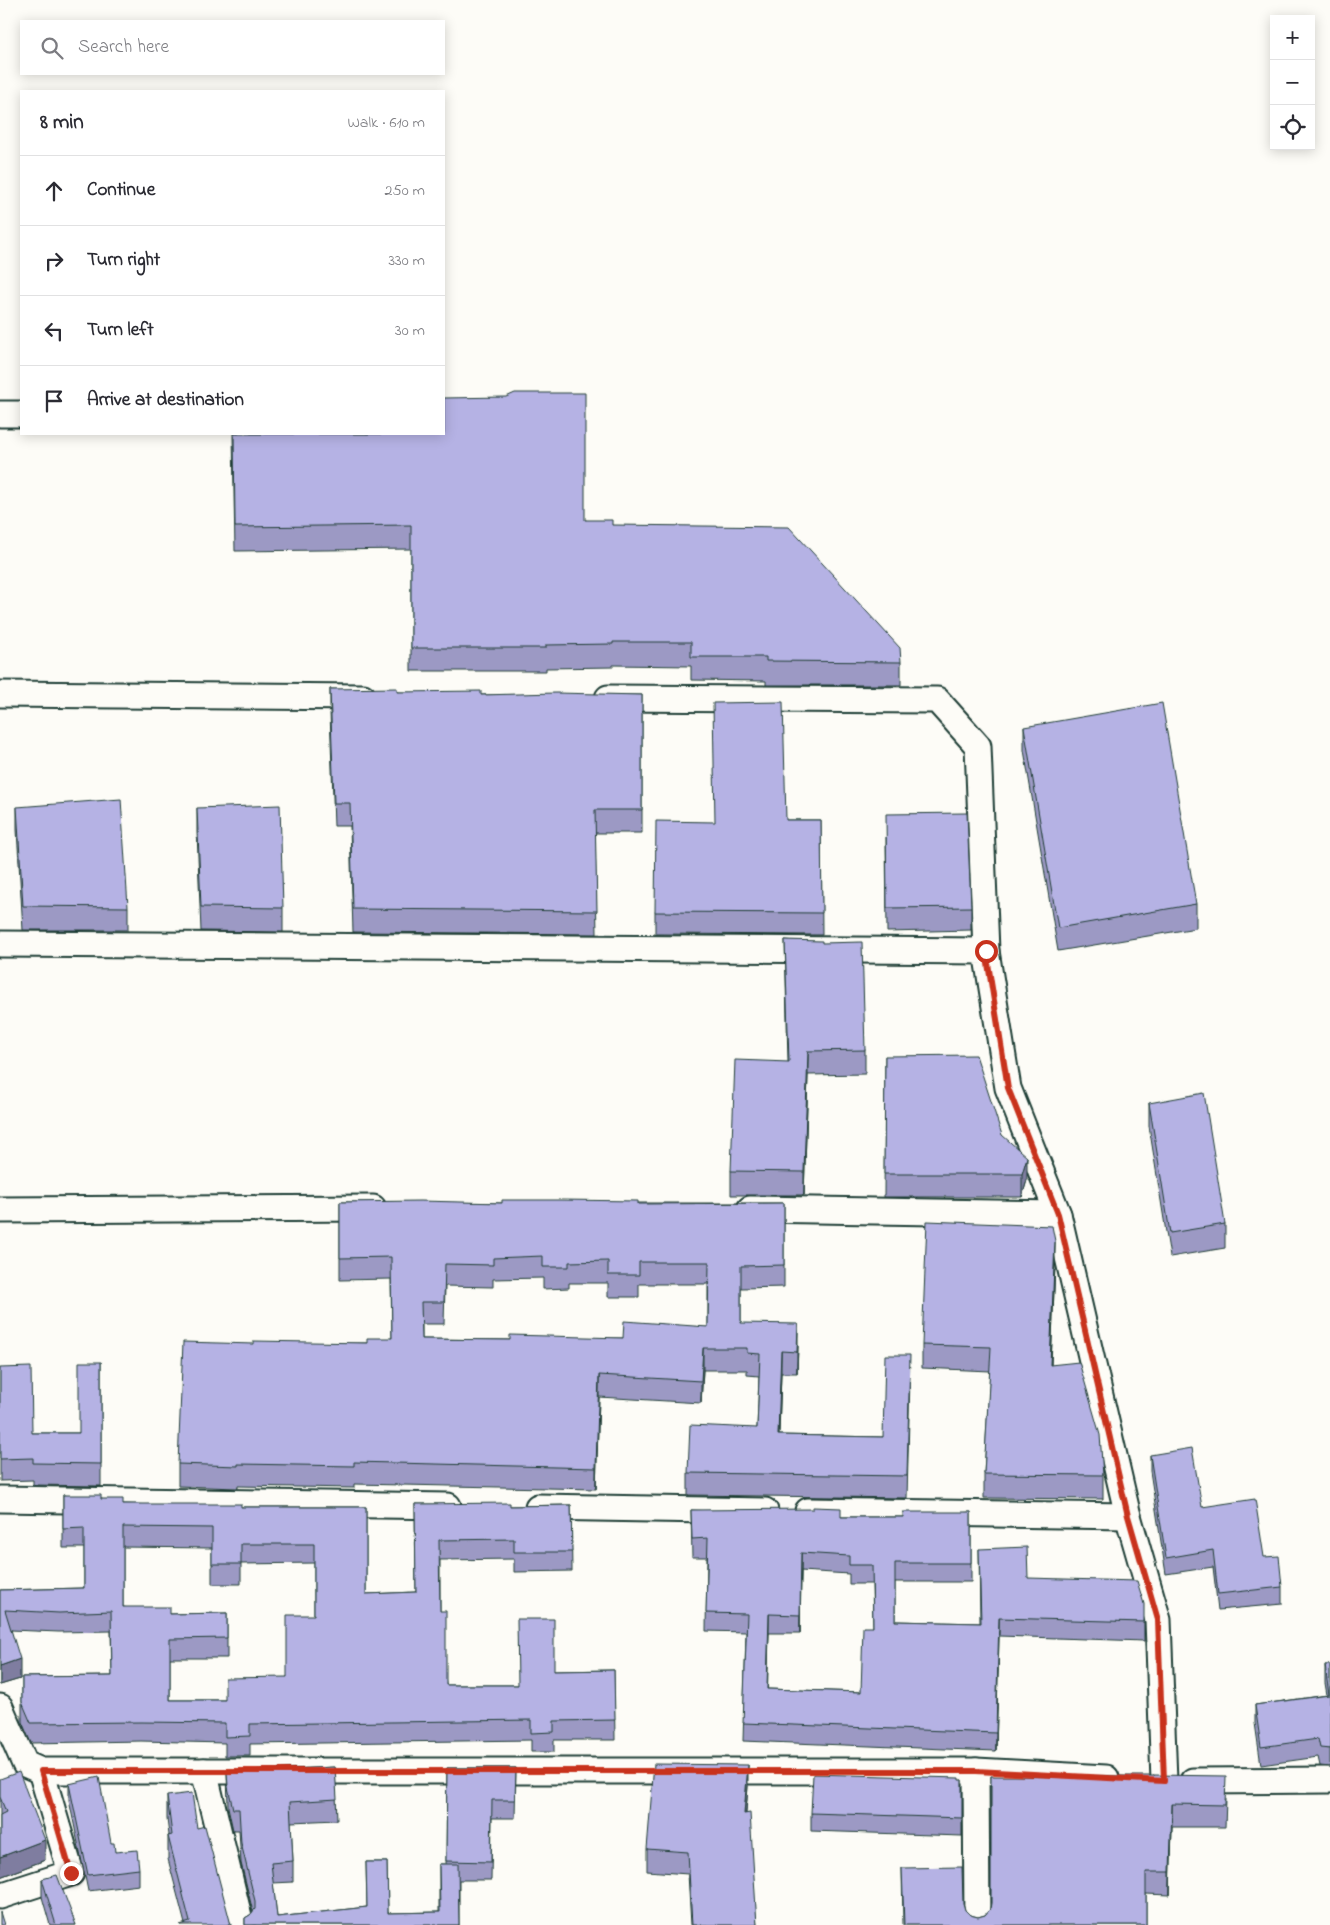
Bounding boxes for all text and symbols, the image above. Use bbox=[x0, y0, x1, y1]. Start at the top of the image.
map controls bbox=[1270, 15, 1315, 150]
button: + bbox=[1270, 15, 1315, 60]
search box bbox=[20, 20, 445, 75]
icon: search bbox=[38, 34, 66, 62]
text: Search here bbox=[78, 34, 169, 61]
button: − bbox=[1270, 60, 1315, 105]
button: locate bbox=[1270, 105, 1315, 150]
text: 8 min bbox=[40, 108, 84, 138]
text: Walk · 610 m bbox=[347, 111, 425, 135]
icon: ahead bbox=[40, 177, 68, 205]
text: Continue bbox=[87, 177, 155, 204]
text: 250 m bbox=[385, 179, 425, 203]
icon: right bbox=[40, 247, 68, 275]
text: Turn right bbox=[87, 247, 160, 274]
text: 330 m bbox=[388, 249, 425, 273]
icon: left bbox=[40, 317, 68, 345]
text: Turn left bbox=[87, 317, 154, 344]
text: 30 m bbox=[395, 319, 425, 343]
icon: arrive bbox=[40, 387, 68, 415]
text: Arrive at destination bbox=[87, 387, 244, 414]
route start bbox=[975, 940, 998, 963]
route end bbox=[60, 1862, 83, 1885]

